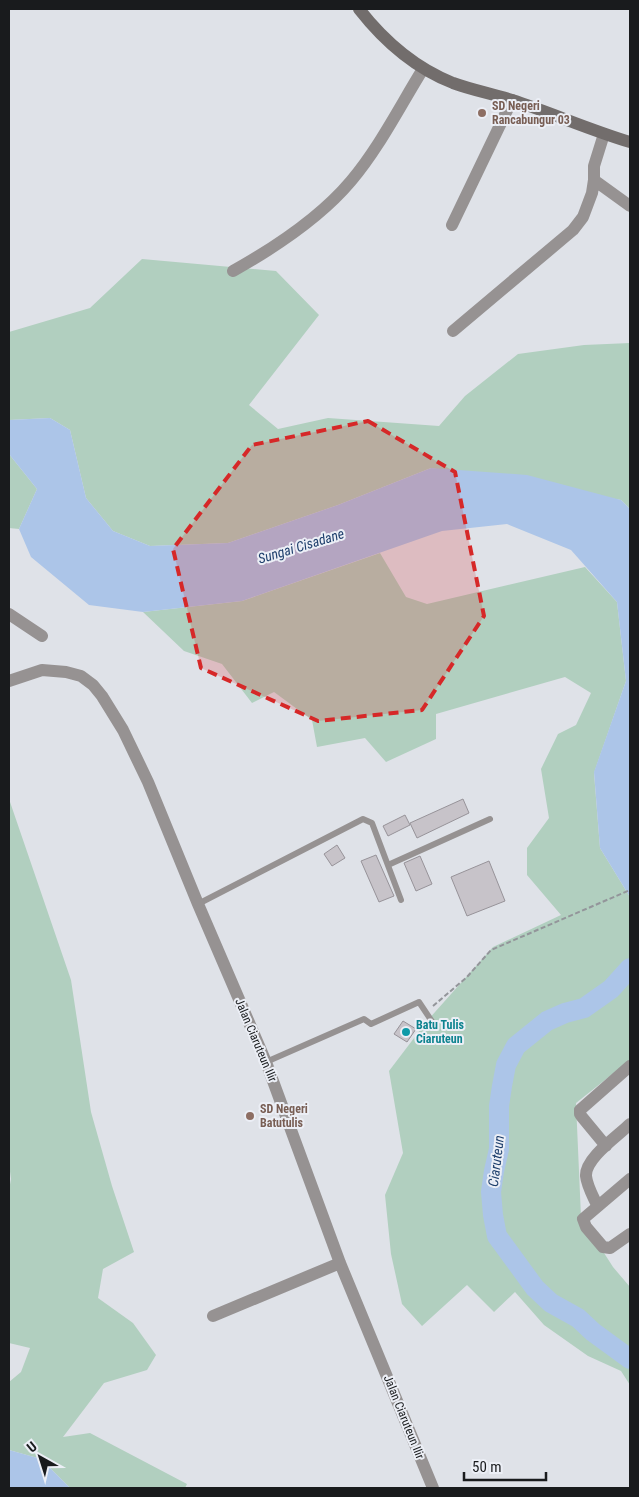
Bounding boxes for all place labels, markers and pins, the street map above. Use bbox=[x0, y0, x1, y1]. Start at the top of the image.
place label: SD Negeri Rancabungur 03 bbox=[492, 99, 570, 127]
marker: SD Negeri Rancabungur 03 bbox=[476, 107, 488, 119]
place label: Batu Tulis Ciaruteun bbox=[416, 1018, 464, 1046]
marker: Batu Tulis Ciaruteun bbox=[400, 1026, 412, 1038]
place label: SD Negeri Batutulis bbox=[260, 1102, 308, 1130]
marker: SD Negeri Batutulis bbox=[244, 1110, 256, 1122]

